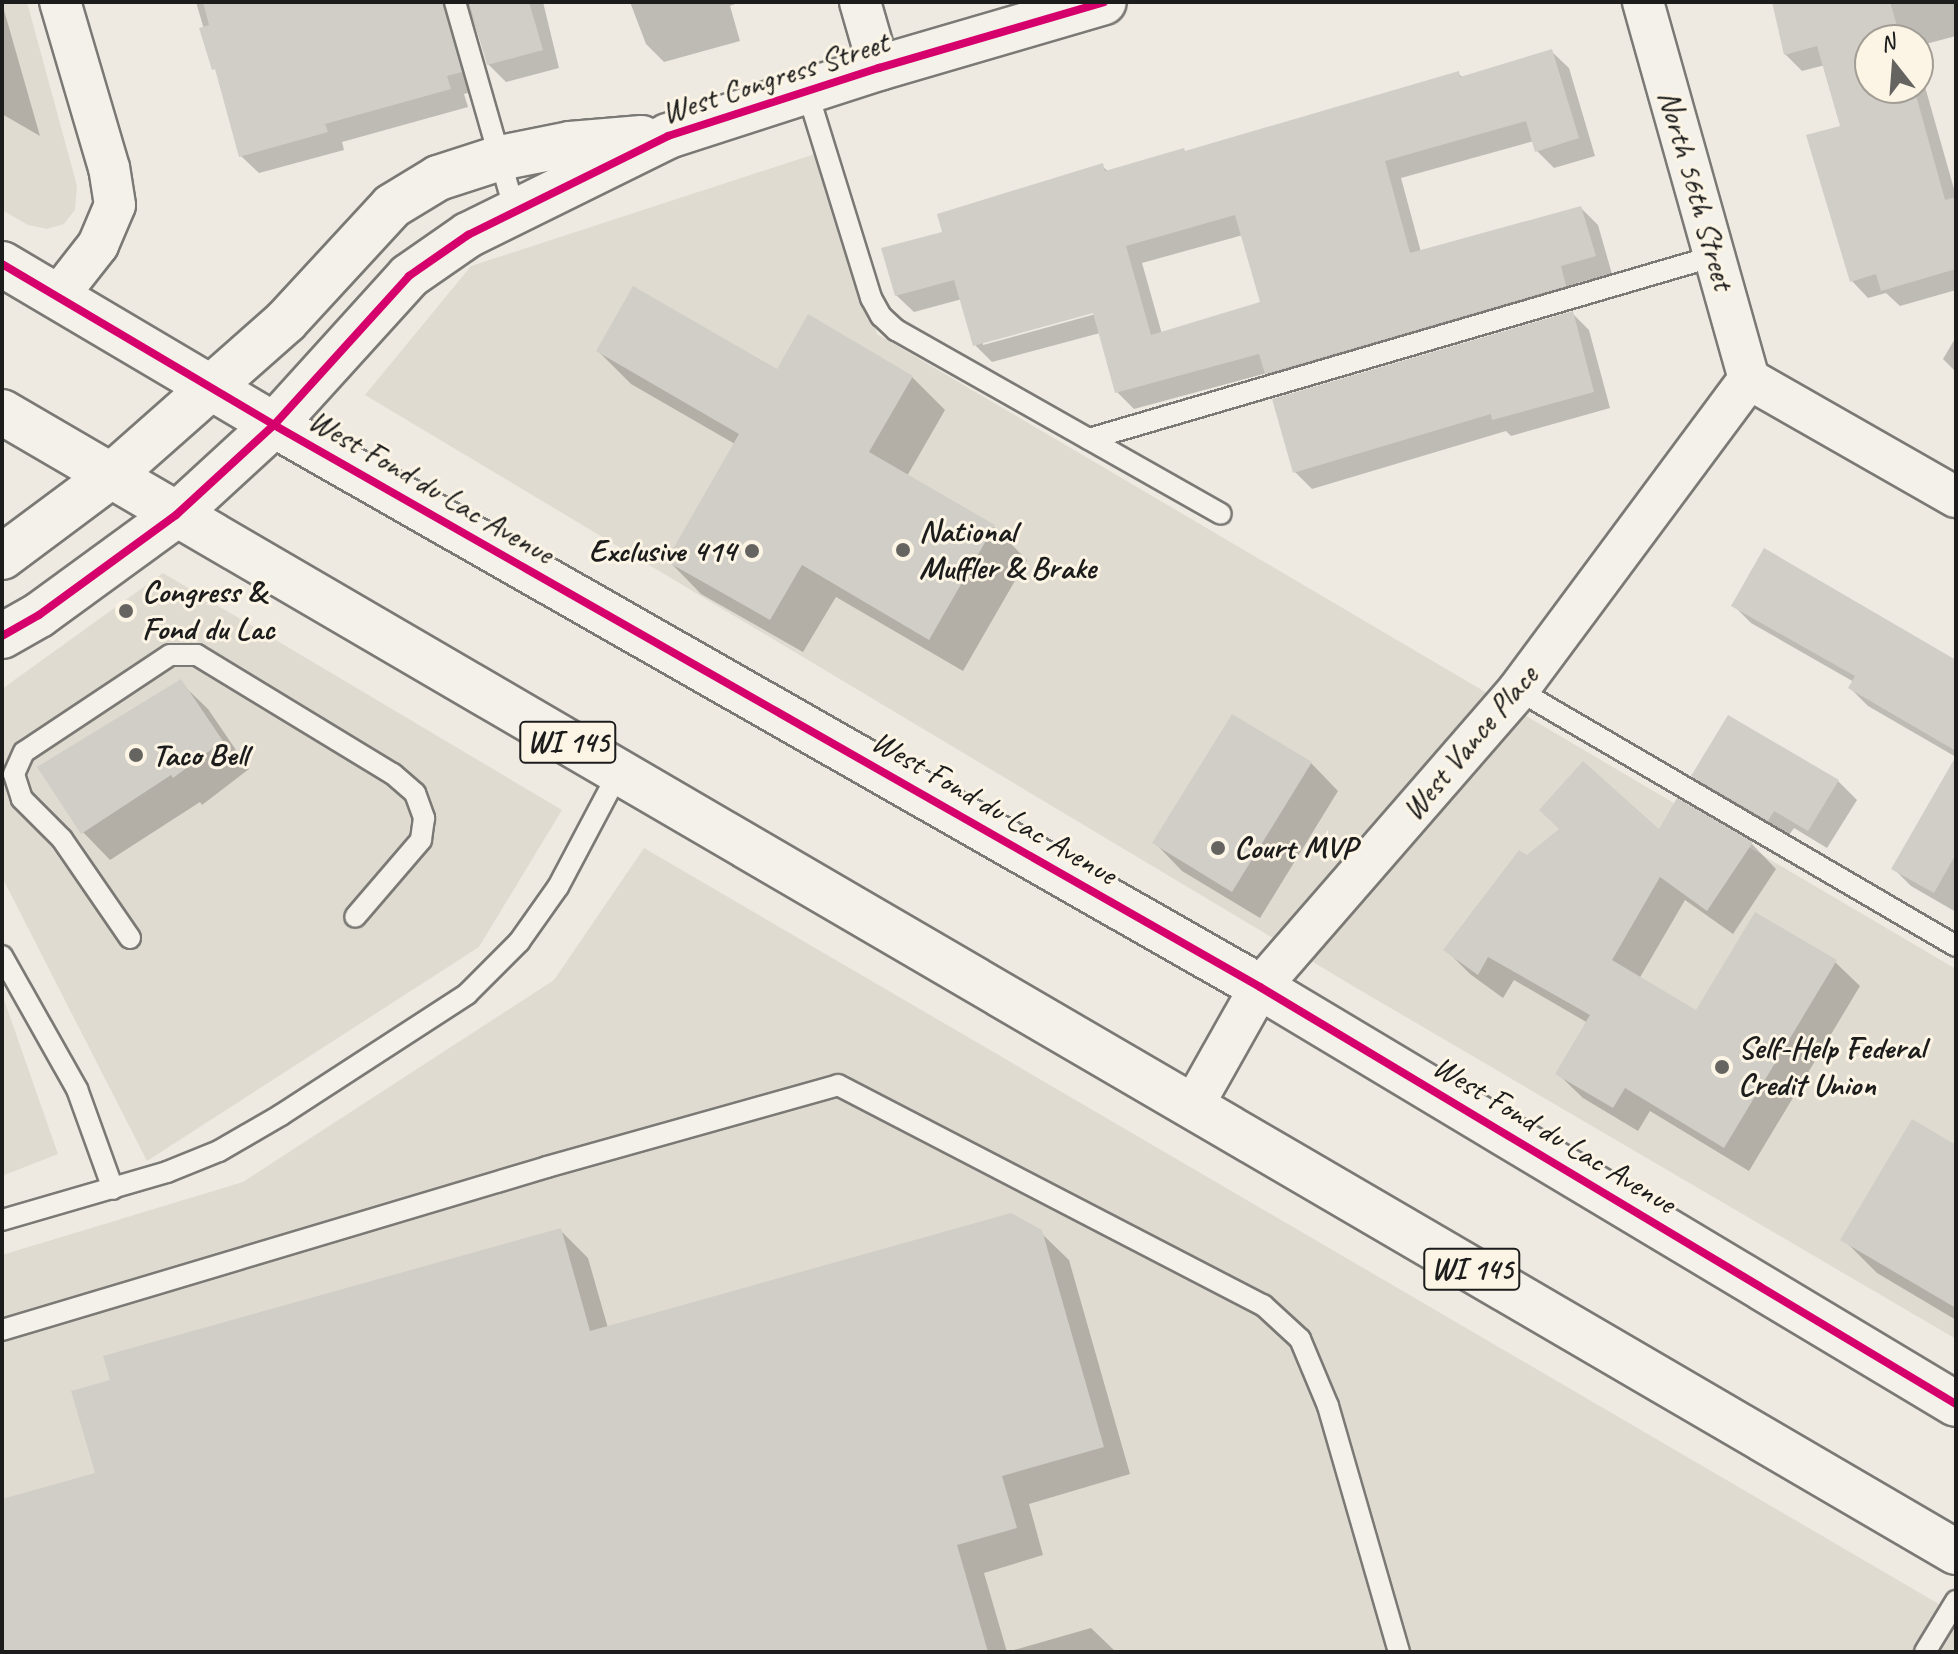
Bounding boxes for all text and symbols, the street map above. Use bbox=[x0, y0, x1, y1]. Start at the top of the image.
street label: West Congress Street bbox=[657, 23, 893, 133]
north arrow bbox=[1854, 24, 1934, 104]
text: N bbox=[1877, 28, 1898, 58]
street label: North 56th Street bbox=[1649, 86, 1743, 294]
street label: West Fond du Lac Avenue bbox=[302, 402, 560, 572]
place label: National Muffler & Brake bbox=[919, 513, 1096, 588]
place label: Exclusive 414 bbox=[589, 532, 736, 570]
marker: National Muffler & Brake bbox=[894, 541, 912, 559]
marker: Exclusive 414 bbox=[743, 542, 761, 560]
place label: Congress & Fond du Lac bbox=[142, 574, 275, 649]
marker: Congress & Fond du Lac bbox=[117, 602, 135, 620]
street label: West Vance Place bbox=[1394, 657, 1546, 829]
road number: WI 145 bbox=[518, 716, 618, 768]
street label: West Fond du Lac Avenue bbox=[865, 723, 1123, 893]
place label: Taco Bell bbox=[152, 736, 248, 774]
marker: Taco Bell bbox=[127, 746, 145, 764]
place label: Court MVP bbox=[1234, 829, 1357, 867]
marker: Court MVP bbox=[1209, 839, 1227, 857]
place label: Self-Help Federal Credit Union bbox=[1738, 1030, 1924, 1105]
street label: West Fond du Lac Avenue bbox=[1426, 1048, 1682, 1222]
marker: Self-Help Federal Credit Union bbox=[1713, 1058, 1731, 1076]
road number: WI 145 bbox=[1422, 1243, 1522, 1295]

